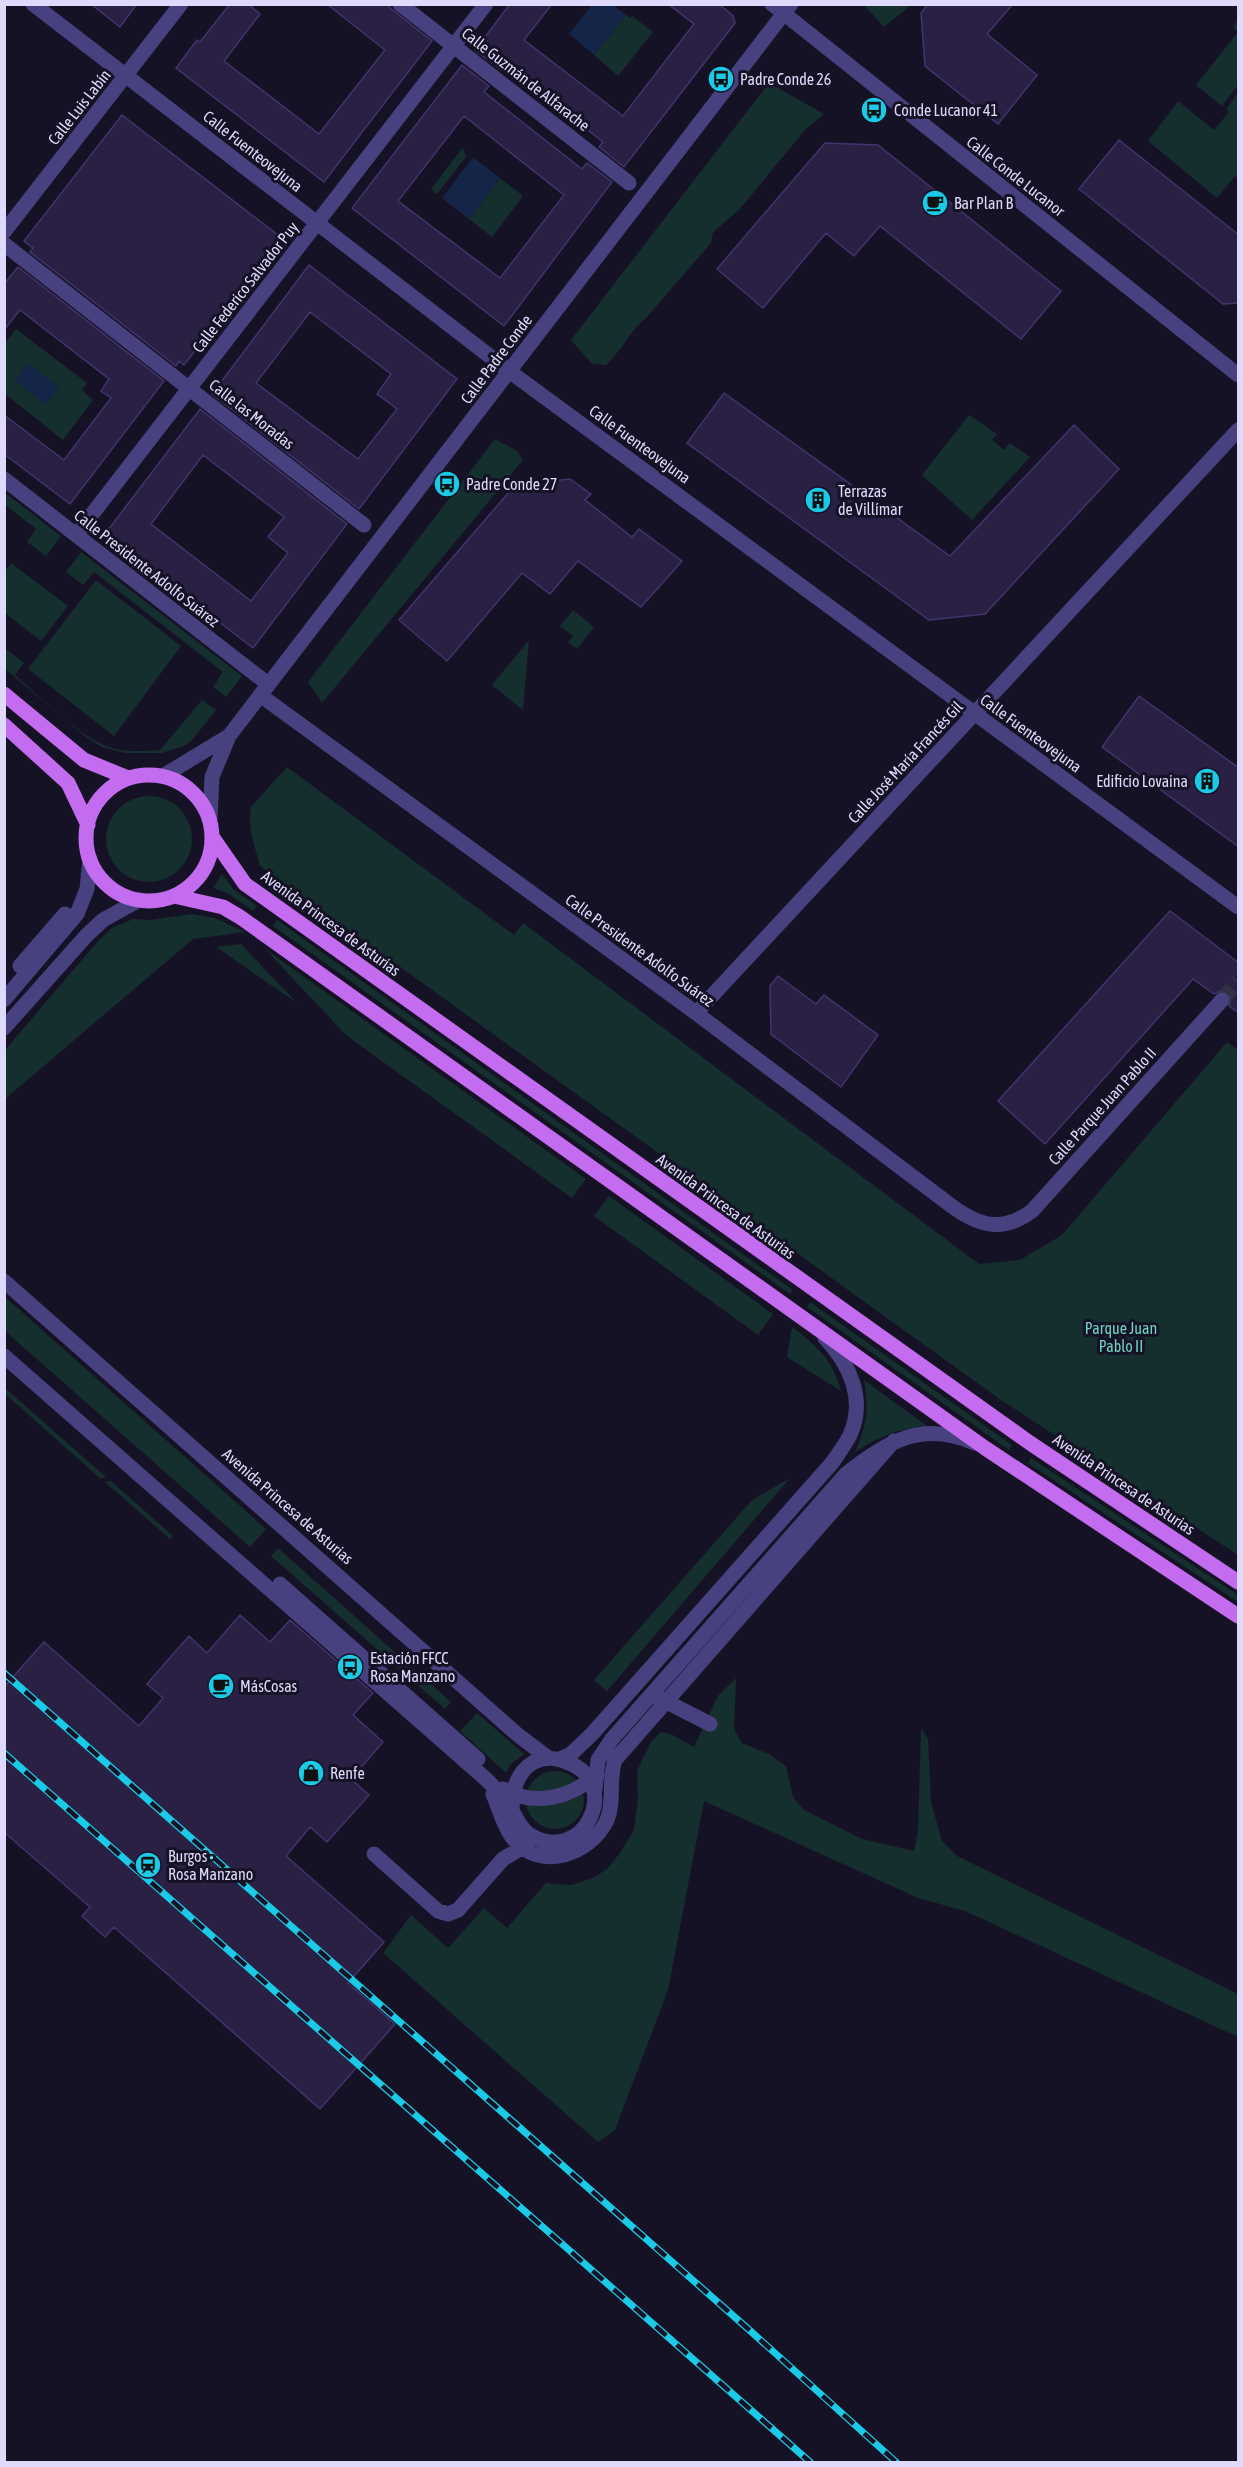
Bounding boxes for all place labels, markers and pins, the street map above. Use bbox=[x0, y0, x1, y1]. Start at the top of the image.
bus stop icon: Padre Conde 26 bbox=[706, 64, 736, 94]
place label: Padre Conde 26 bbox=[740, 70, 831, 88]
bus stop icon: Conde Lucanor 41 bbox=[859, 95, 889, 125]
place label: Conde Lucanor 41 bbox=[894, 101, 998, 119]
cafe icon: Bar Plan B bbox=[920, 188, 950, 218]
place label: Bar Plan B bbox=[954, 194, 1013, 212]
bus stop icon: Padre Conde 27 bbox=[432, 469, 462, 499]
place label: Padre Conde 27 bbox=[466, 475, 557, 493]
place label: Terrazas de Villímar bbox=[838, 482, 903, 518]
building icon: Terrazas de Villímar bbox=[803, 485, 833, 515]
building icon: Edificio Lovaina bbox=[1192, 766, 1222, 796]
place label: Edificio Lovaina bbox=[1096, 772, 1188, 790]
place label: Estación FFCC Rosa Manzano bbox=[370, 1649, 455, 1685]
bus stop icon: Estación FFCC Rosa Manzano bbox=[335, 1652, 365, 1682]
cafe icon: MásCosas bbox=[206, 1671, 236, 1701]
place label: MásCosas bbox=[240, 1677, 298, 1695]
shop icon: Renfe bbox=[296, 1758, 326, 1788]
place label: Renfe bbox=[330, 1764, 365, 1782]
place label: Burgos - Rosa Manzano bbox=[168, 1847, 253, 1883]
station icon: Burgos - Rosa Manzano bbox=[133, 1850, 163, 1880]

